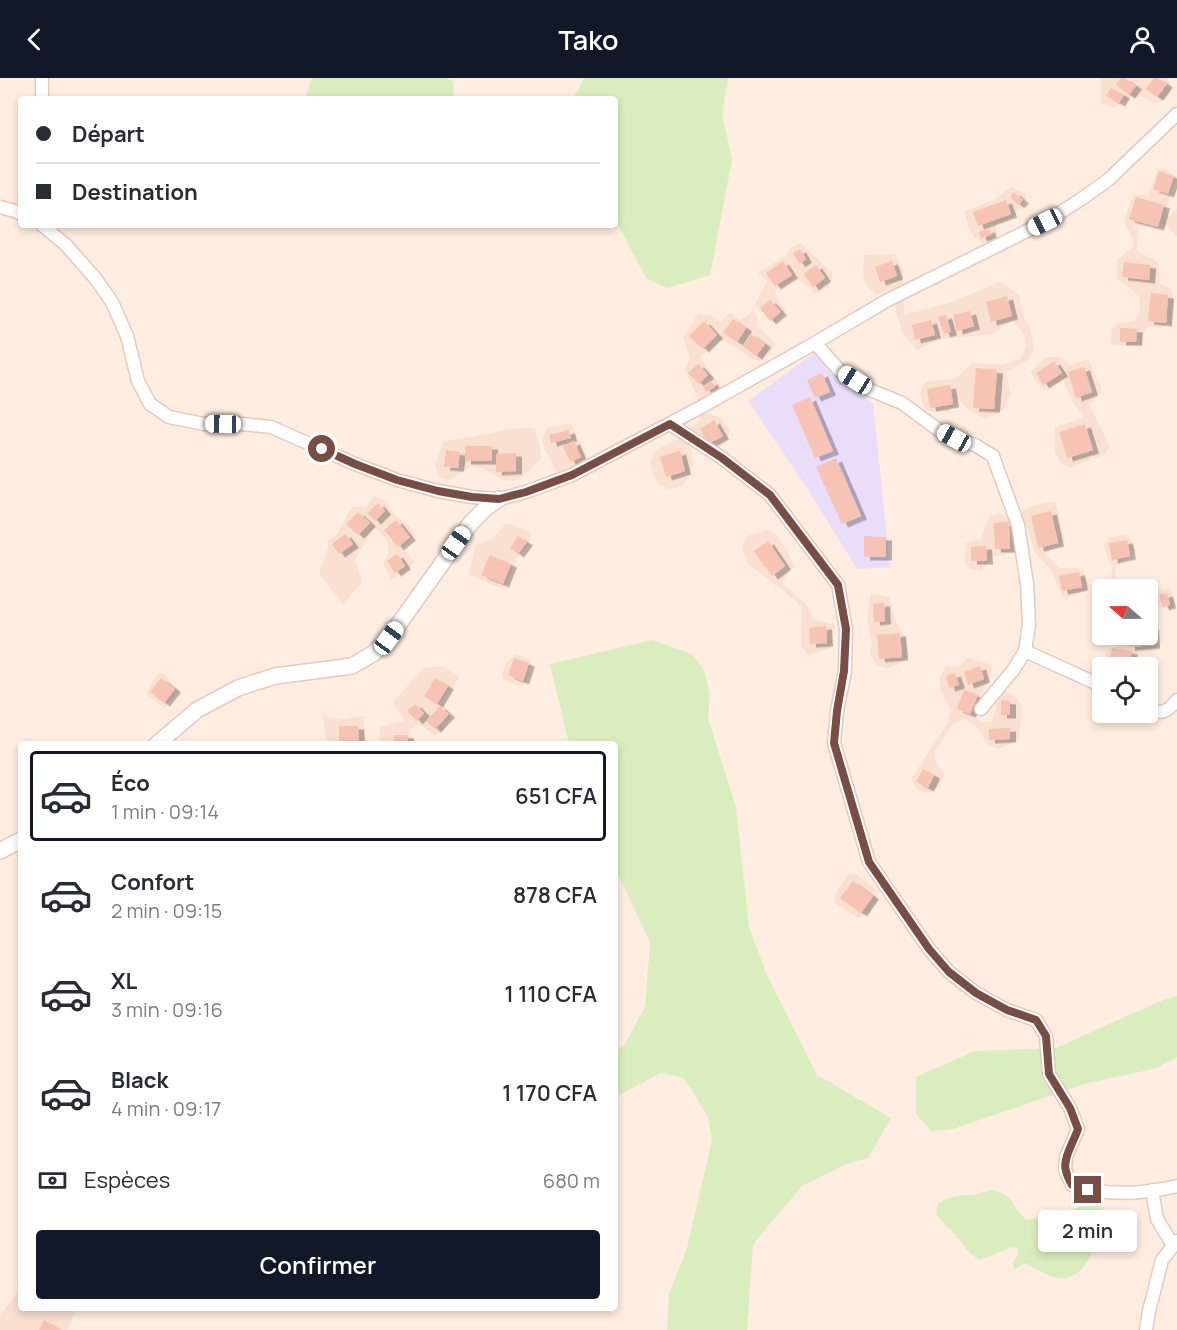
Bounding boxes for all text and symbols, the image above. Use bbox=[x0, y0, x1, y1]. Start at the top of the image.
text: Tako bbox=[558, 21, 619, 58]
icon: back bbox=[18, 23, 51, 56]
icon: person bbox=[1126, 23, 1159, 56]
text: Départ bbox=[72, 119, 145, 149]
text: Destination bbox=[72, 177, 198, 207]
car bbox=[1025, 206, 1065, 238]
car bbox=[835, 363, 875, 397]
car bbox=[205, 415, 241, 433]
car bbox=[934, 421, 974, 455]
route start bbox=[308, 435, 335, 462]
car bbox=[438, 523, 474, 563]
north arrow bbox=[1092, 579, 1158, 645]
map controls bbox=[1092, 579, 1158, 723]
car bbox=[371, 618, 407, 658]
button: locate bbox=[1092, 657, 1158, 723]
text: Éco bbox=[111, 768, 150, 798]
icon: car bbox=[39, 769, 93, 823]
text: 651 CFA bbox=[515, 781, 597, 811]
text: 1 min · 09:14 bbox=[111, 798, 219, 825]
text: Confort bbox=[111, 867, 194, 897]
icon: car bbox=[39, 868, 93, 922]
text: 878 CFA bbox=[513, 880, 597, 910]
text: 2 min · 09:15 bbox=[111, 897, 222, 924]
text: XL bbox=[111, 966, 137, 996]
icon: car bbox=[39, 967, 93, 1021]
text: 1 110 CFA bbox=[505, 979, 597, 1009]
text: 3 min · 09:16 bbox=[111, 996, 223, 1023]
text: Black bbox=[111, 1065, 168, 1095]
icon: car bbox=[39, 1066, 93, 1120]
text: 1 170 CFA bbox=[502, 1078, 597, 1108]
text: 4 min · 09:17 bbox=[111, 1095, 221, 1122]
icon: cash bbox=[36, 1164, 69, 1197]
text: Espèces bbox=[84, 1165, 170, 1195]
text: 680 m bbox=[543, 1167, 600, 1194]
route end bbox=[1074, 1176, 1101, 1203]
callout: 2 min bbox=[1038, 1211, 1138, 1253]
text: 2 min bbox=[1062, 1217, 1113, 1244]
button: Confirmer bbox=[36, 1230, 600, 1299]

